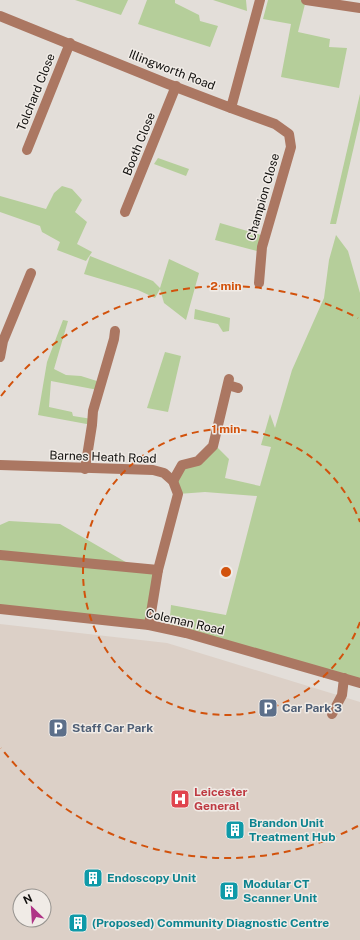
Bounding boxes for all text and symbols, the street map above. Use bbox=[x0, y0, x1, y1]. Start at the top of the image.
street label: Illingworth Road bbox=[127, 47, 217, 93]
street label: Tolchard Close bbox=[14, 51, 58, 133]
street label: Booth Close bbox=[120, 110, 158, 178]
street label: Champion Close bbox=[244, 152, 282, 242]
text: 2 min bbox=[210, 279, 242, 293]
text: 1 min bbox=[212, 422, 240, 436]
street label: Barnes Heath Road bbox=[49, 448, 157, 466]
centre of rings bbox=[219, 565, 233, 579]
street label: Coleman Road bbox=[144, 606, 226, 638]
parking icon: Car Park 3 bbox=[257, 697, 279, 719]
place label: Car Park 3 bbox=[282, 701, 342, 715]
parking icon: Staff Car Park bbox=[47, 717, 69, 739]
place label: Staff Car Park bbox=[72, 721, 153, 735]
place label: Leicester General bbox=[194, 785, 247, 813]
hospital icon: Leicester General bbox=[169, 788, 191, 810]
place label: Brandon Unit Treatment Hub bbox=[249, 816, 336, 844]
building icon: Brandon Unit Treatment Hub bbox=[224, 819, 246, 841]
building icon: Endoscopy Unit bbox=[82, 867, 104, 889]
place label: Endoscopy Unit bbox=[107, 871, 196, 885]
place label: Modular CT Scanner Unit bbox=[243, 877, 317, 905]
building icon: Modular CT Scanner Unit bbox=[218, 880, 240, 902]
north arrow bbox=[12, 888, 52, 928]
text: N bbox=[21, 892, 34, 906]
building icon: (Proposed) Community Diagnostic Centre bbox=[67, 912, 89, 934]
place label: (Proposed) Community Diagnostic Centre bbox=[92, 916, 329, 930]

